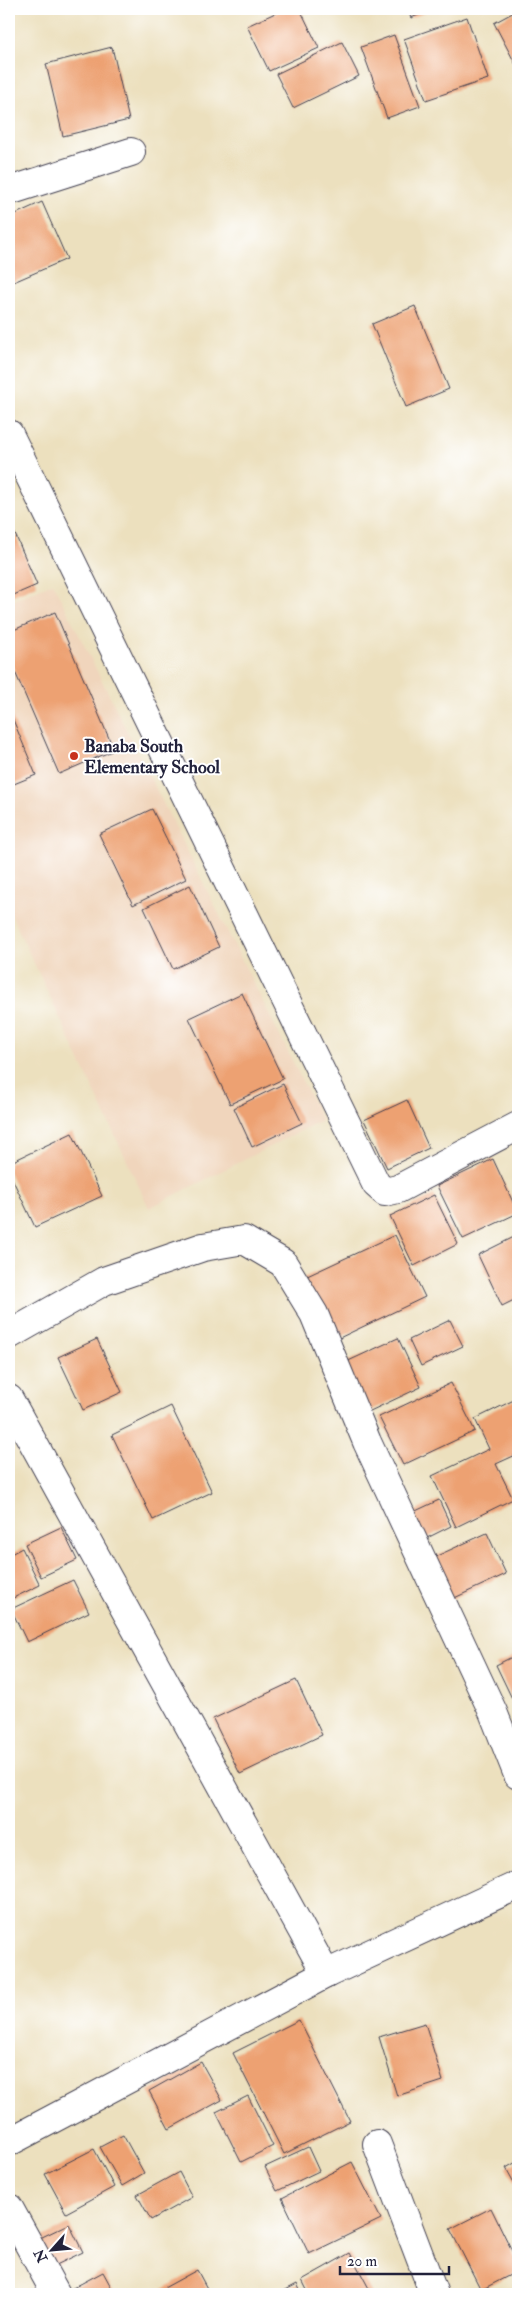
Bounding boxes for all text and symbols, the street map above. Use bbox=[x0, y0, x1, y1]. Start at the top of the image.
place label: Banaba South Elementary School bbox=[84, 735, 220, 779]
marker: Banaba South Elementary School bbox=[68, 750, 80, 762]
north arrow bbox=[28, 2226, 78, 2276]
scale bar bbox=[340, 2243, 448, 2275]
text: N bbox=[30, 2246, 52, 2266]
text: 20 m bbox=[347, 2252, 377, 2271]

